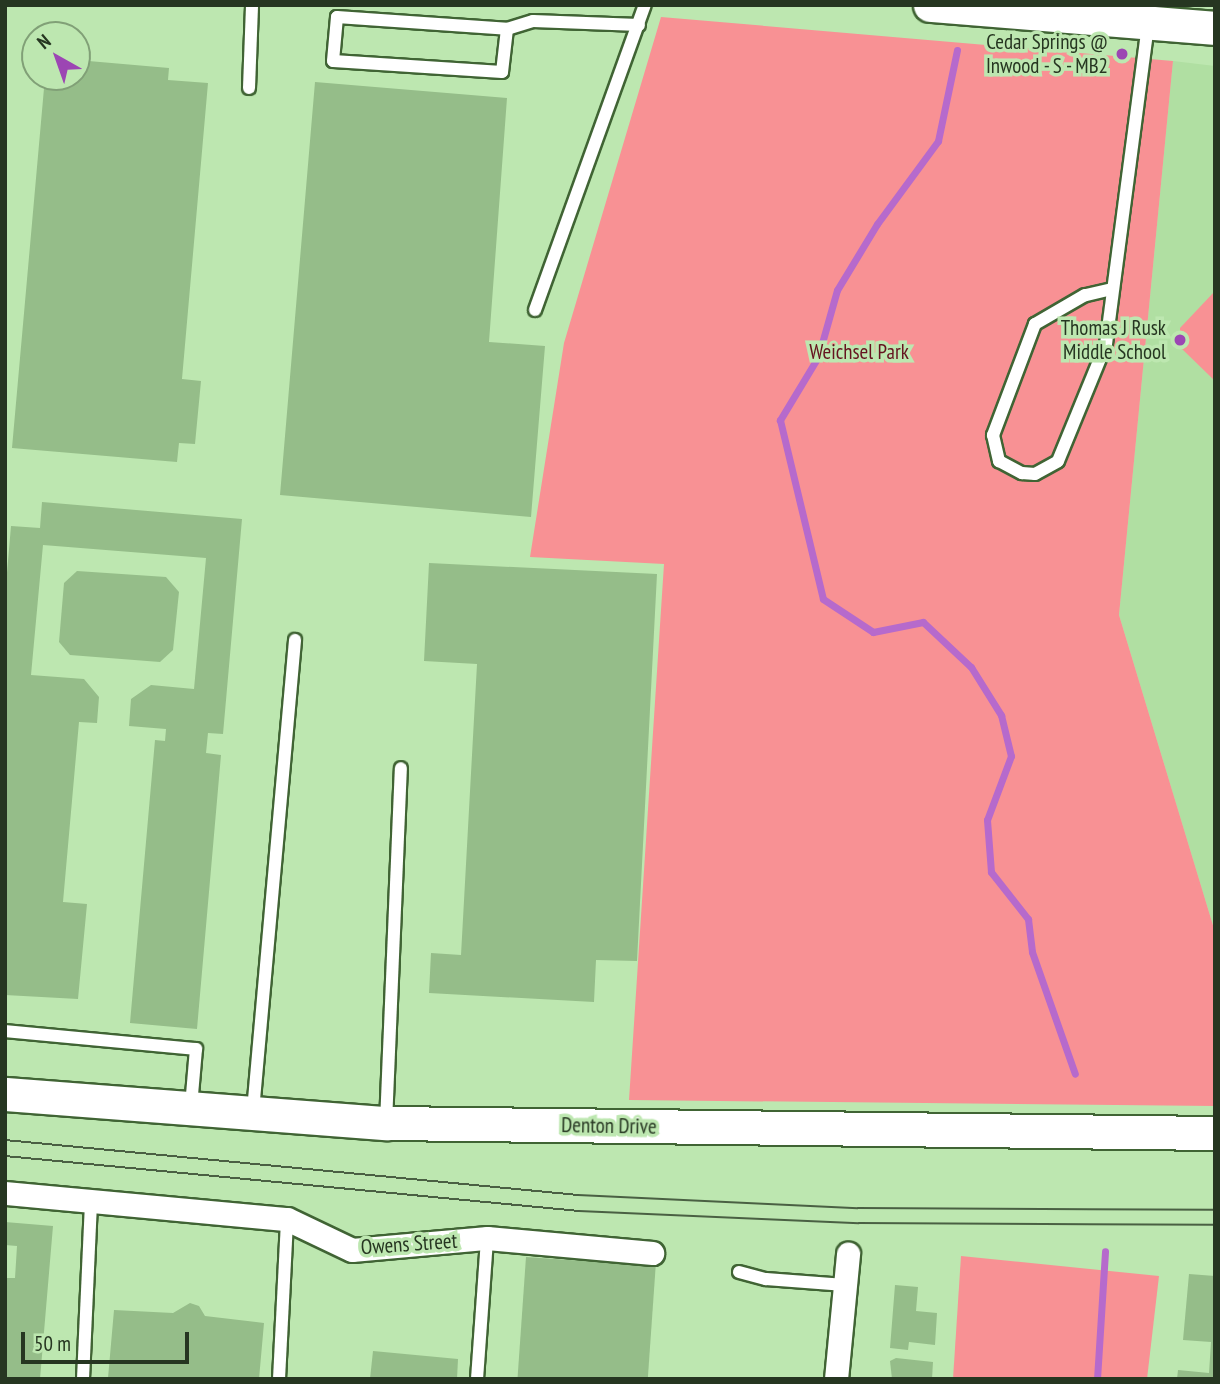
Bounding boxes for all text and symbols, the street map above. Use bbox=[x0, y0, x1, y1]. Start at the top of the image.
north arrow bbox=[21, 21, 91, 91]
text: N bbox=[32, 29, 55, 54]
place label: Cedar Springs @ Inwood - S - MB2 bbox=[983, 29, 1108, 79]
marker: Cedar Springs @ Inwood - S - MB2 bbox=[1114, 46, 1130, 62]
place label: Thomas J Rusk Middle School bbox=[1061, 315, 1166, 365]
marker: Thomas J Rusk Middle School bbox=[1172, 332, 1188, 348]
park label: Weichsel Park bbox=[809, 339, 909, 365]
street label: Denton Drive bbox=[561, 1113, 657, 1139]
street label: Owens Street bbox=[360, 1228, 458, 1260]
scale bar bbox=[24, 1318, 192, 1362]
text: 50 m bbox=[34, 1330, 71, 1357]

